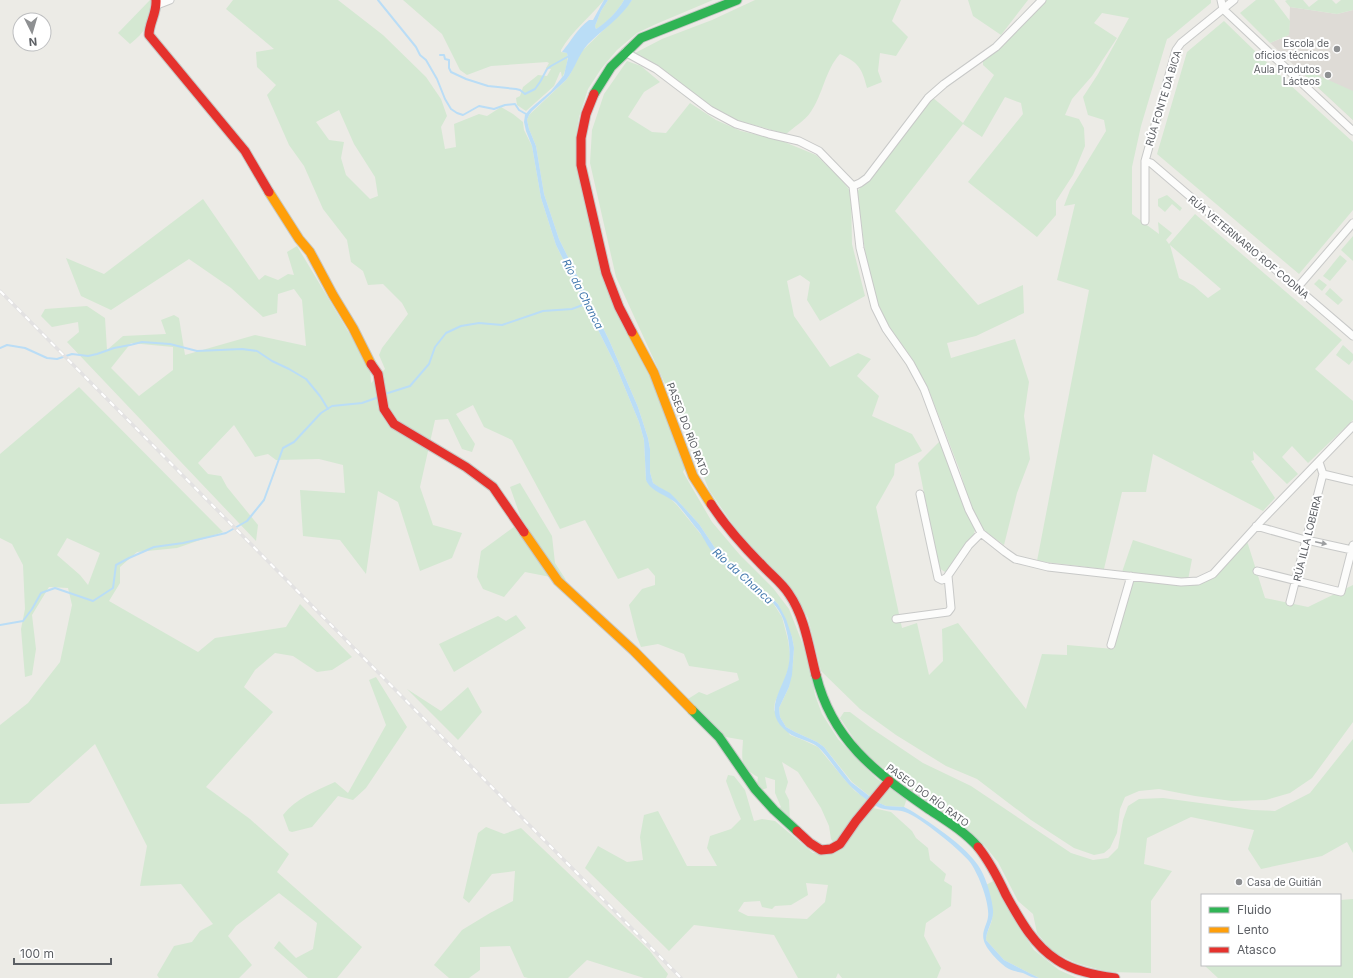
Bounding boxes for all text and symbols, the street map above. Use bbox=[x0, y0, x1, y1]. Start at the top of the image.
north arrow bbox=[12, 12, 52, 52]
text: N bbox=[28, 35, 38, 49]
place label: Escola de oficios técnicos bbox=[1255, 37, 1329, 61]
marker: Escola de oficios técnicos bbox=[1332, 44, 1342, 54]
street label: RÚA FONTE DA BICA bbox=[1142, 48, 1183, 147]
place label: Aula Produtos Lácteos bbox=[1254, 63, 1320, 87]
marker: Aula Produtos Lácteos bbox=[1323, 70, 1333, 80]
street label: RÚA VETERINARIO ROF CODINA bbox=[1186, 192, 1313, 301]
water label: Río da Chanca bbox=[559, 257, 607, 332]
street label: PASEO DO RÍO RATO bbox=[665, 380, 712, 478]
street label: RÚA ILLA LOBEIRA bbox=[1289, 493, 1324, 582]
one-way arrow bbox=[1315, 540, 1327, 546]
water label: Río da Chanca bbox=[710, 545, 776, 607]
street label: PASEO DO RÍO RATO bbox=[884, 760, 972, 829]
place label: Casa de Guitián bbox=[1247, 876, 1321, 888]
marker: Casa de Guitián bbox=[1234, 877, 1244, 887]
legend bbox=[1201, 894, 1341, 966]
text: Fluido bbox=[1237, 902, 1272, 917]
text: Lento bbox=[1237, 922, 1269, 937]
scale bar bbox=[14, 940, 111, 966]
text: Atasco bbox=[1237, 942, 1276, 957]
text: 100 m bbox=[20, 946, 54, 961]

